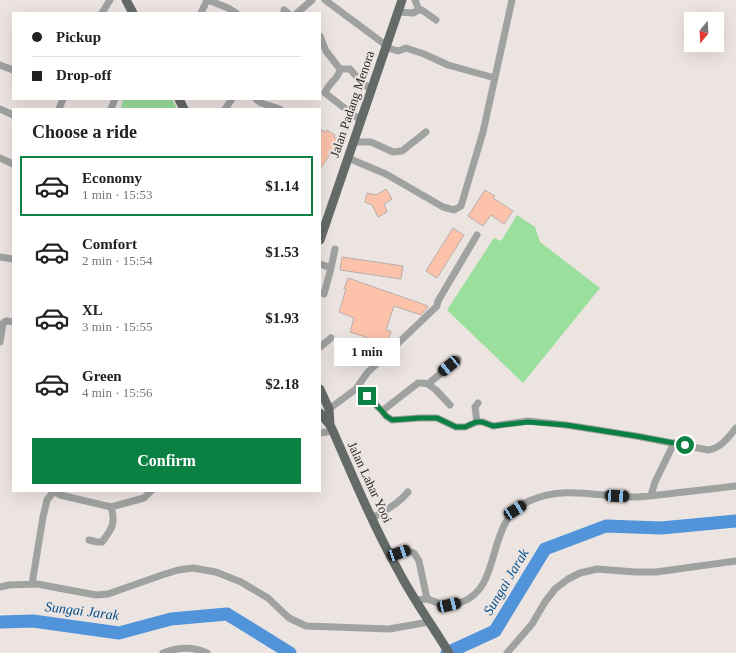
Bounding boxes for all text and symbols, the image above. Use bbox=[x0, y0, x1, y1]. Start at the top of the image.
north arrow bbox=[684, 12, 724, 52]
map controls bbox=[684, 12, 724, 52]
text: Pickup bbox=[56, 29, 101, 45]
street label: Jalan Padang Menora bbox=[327, 48, 377, 159]
text: Drop-off bbox=[56, 67, 112, 83]
text: Choose a ride bbox=[32, 122, 137, 142]
icon: car bbox=[34, 168, 70, 204]
text: Economy bbox=[82, 170, 142, 186]
text: $1.14 bbox=[265, 178, 299, 194]
text: 1 min · 15:53 bbox=[82, 187, 152, 202]
icon: car bbox=[34, 234, 70, 270]
text: Comfort bbox=[82, 236, 137, 252]
text: $1.53 bbox=[265, 244, 299, 260]
text: 2 min · 15:54 bbox=[82, 253, 152, 268]
icon: car bbox=[34, 300, 70, 336]
text: XL bbox=[82, 302, 103, 318]
text: $1.93 bbox=[265, 310, 299, 326]
text: 3 min · 15:55 bbox=[82, 319, 152, 334]
callout: 1 min bbox=[334, 338, 400, 366]
text: 1 min bbox=[351, 344, 383, 359]
car bbox=[436, 354, 462, 378]
icon: car bbox=[34, 366, 70, 402]
text: Green bbox=[82, 368, 122, 384]
text: $2.18 bbox=[265, 376, 299, 392]
text: 4 min · 15:56 bbox=[82, 385, 152, 400]
route end bbox=[358, 387, 376, 405]
route start bbox=[676, 436, 694, 454]
button: Confirm bbox=[32, 438, 301, 484]
street label: Jalan Lahar Yooi bbox=[345, 439, 395, 525]
car bbox=[605, 489, 629, 503]
car bbox=[502, 498, 528, 522]
car bbox=[386, 543, 412, 563]
water label: Sungai Jarak bbox=[480, 546, 532, 618]
car bbox=[436, 596, 462, 614]
water label: Sungai Jarak bbox=[44, 599, 121, 623]

